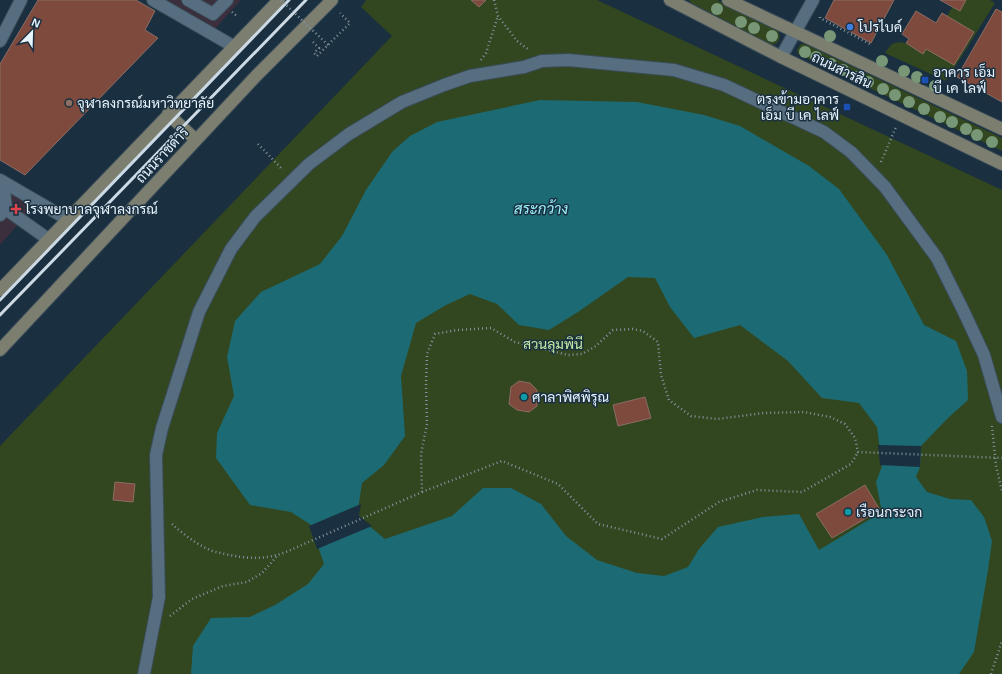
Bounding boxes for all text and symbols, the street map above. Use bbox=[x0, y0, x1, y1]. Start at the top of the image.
north arrow bbox=[12, 12, 52, 52]
text: N bbox=[30, 16, 42, 30]
place label: โปรไบค์ bbox=[857, 18, 902, 35]
marker: โปรไบค์ bbox=[845, 22, 855, 32]
street label: ถนนสารสิน bbox=[809, 49, 875, 91]
place label: อาคาร เอ็ม บี เค ไลฟ์ bbox=[933, 63, 995, 96]
marker: อาคาร เอ็ม บี เค ไลฟ์ bbox=[920, 75, 930, 85]
place label: ตรงข้ามอาคาร เอ็ม บี เค ไลฟ์ bbox=[757, 90, 839, 123]
place label: จุฬาลงกรณ์มหาวิทยาลัย bbox=[77, 94, 214, 113]
marker: จุฬาลงกรณ์มหาวิทยาลัย bbox=[64, 98, 74, 108]
marker: ตรงข้ามอาคาร เอ็ม บี เค ไลฟ์ bbox=[842, 102, 852, 112]
street label: ถนนราชดำริ bbox=[132, 124, 192, 186]
water label: สระกว้าง bbox=[514, 199, 568, 217]
place label: โรงพยาบาลจุฬาลงกรณ์ bbox=[24, 200, 158, 219]
marker: โรงพยาบาลจุฬาลงกรณ์ bbox=[10, 203, 22, 215]
park label: สวนลุมพินี bbox=[523, 335, 583, 354]
place label: ศาลาพิศพิรุณ bbox=[532, 389, 609, 407]
marker: ศาลาพิศพิรุณ bbox=[519, 392, 529, 402]
place label: เรือนกระจก bbox=[856, 503, 922, 520]
marker: เรือนกระจก bbox=[843, 507, 853, 517]

